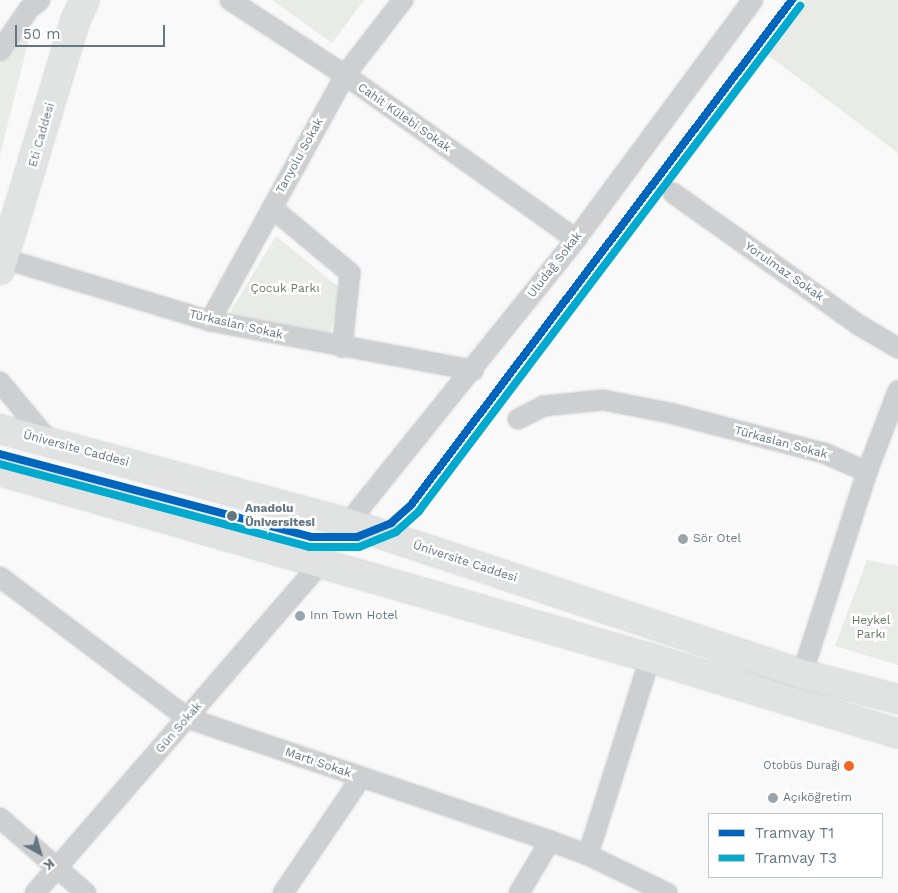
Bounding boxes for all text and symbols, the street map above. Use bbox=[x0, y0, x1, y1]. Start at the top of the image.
scale bar bbox=[18, 15, 168, 47]
text: 50 m bbox=[23, 25, 60, 43]
street label: Cahit Külebi Sokak bbox=[355, 80, 453, 156]
street label: Eti Caddesi bbox=[26, 101, 58, 169]
street label: Tanyolu Sokak bbox=[273, 116, 327, 196]
street label: Uludağ Sokak bbox=[525, 229, 585, 301]
street label: Yorulmaz Sokak bbox=[742, 239, 826, 305]
park label: Çocuk Parkı bbox=[250, 282, 320, 296]
street label: Türkaslan Sokak bbox=[188, 307, 284, 343]
street label: Türkaslan Sokak bbox=[733, 424, 829, 462]
street label: Üniversite Caddesi bbox=[22, 428, 130, 470]
place label: Anadolu Üniversitesi bbox=[245, 502, 315, 530]
marker: Anadolu Üniversitesi bbox=[223, 507, 241, 525]
place label: Sör Otel bbox=[693, 532, 741, 546]
marker: Sör Otel bbox=[677, 533, 689, 545]
street label: Üniversite Caddesi bbox=[411, 538, 519, 586]
place label: Inn Town Hotel bbox=[310, 609, 398, 623]
marker: Inn Town Hotel bbox=[294, 610, 306, 622]
park label: Heykel Parkı bbox=[852, 614, 890, 642]
street label: Gün Sokak bbox=[153, 700, 205, 756]
street label: Martı Sokak bbox=[283, 745, 353, 781]
place label: Otobüs Durağı bbox=[763, 759, 840, 773]
marker: Otobüs Durağı bbox=[844, 761, 854, 771]
place label: Açıköğretim bbox=[783, 791, 852, 805]
marker: Açıköğretim bbox=[767, 792, 779, 804]
legend bbox=[708, 813, 883, 878]
text: Tramvay T1 bbox=[755, 824, 834, 842]
north arrow bbox=[15, 828, 65, 878]
text: Tramvay T3 bbox=[755, 849, 837, 867]
text: K bbox=[41, 855, 58, 874]

